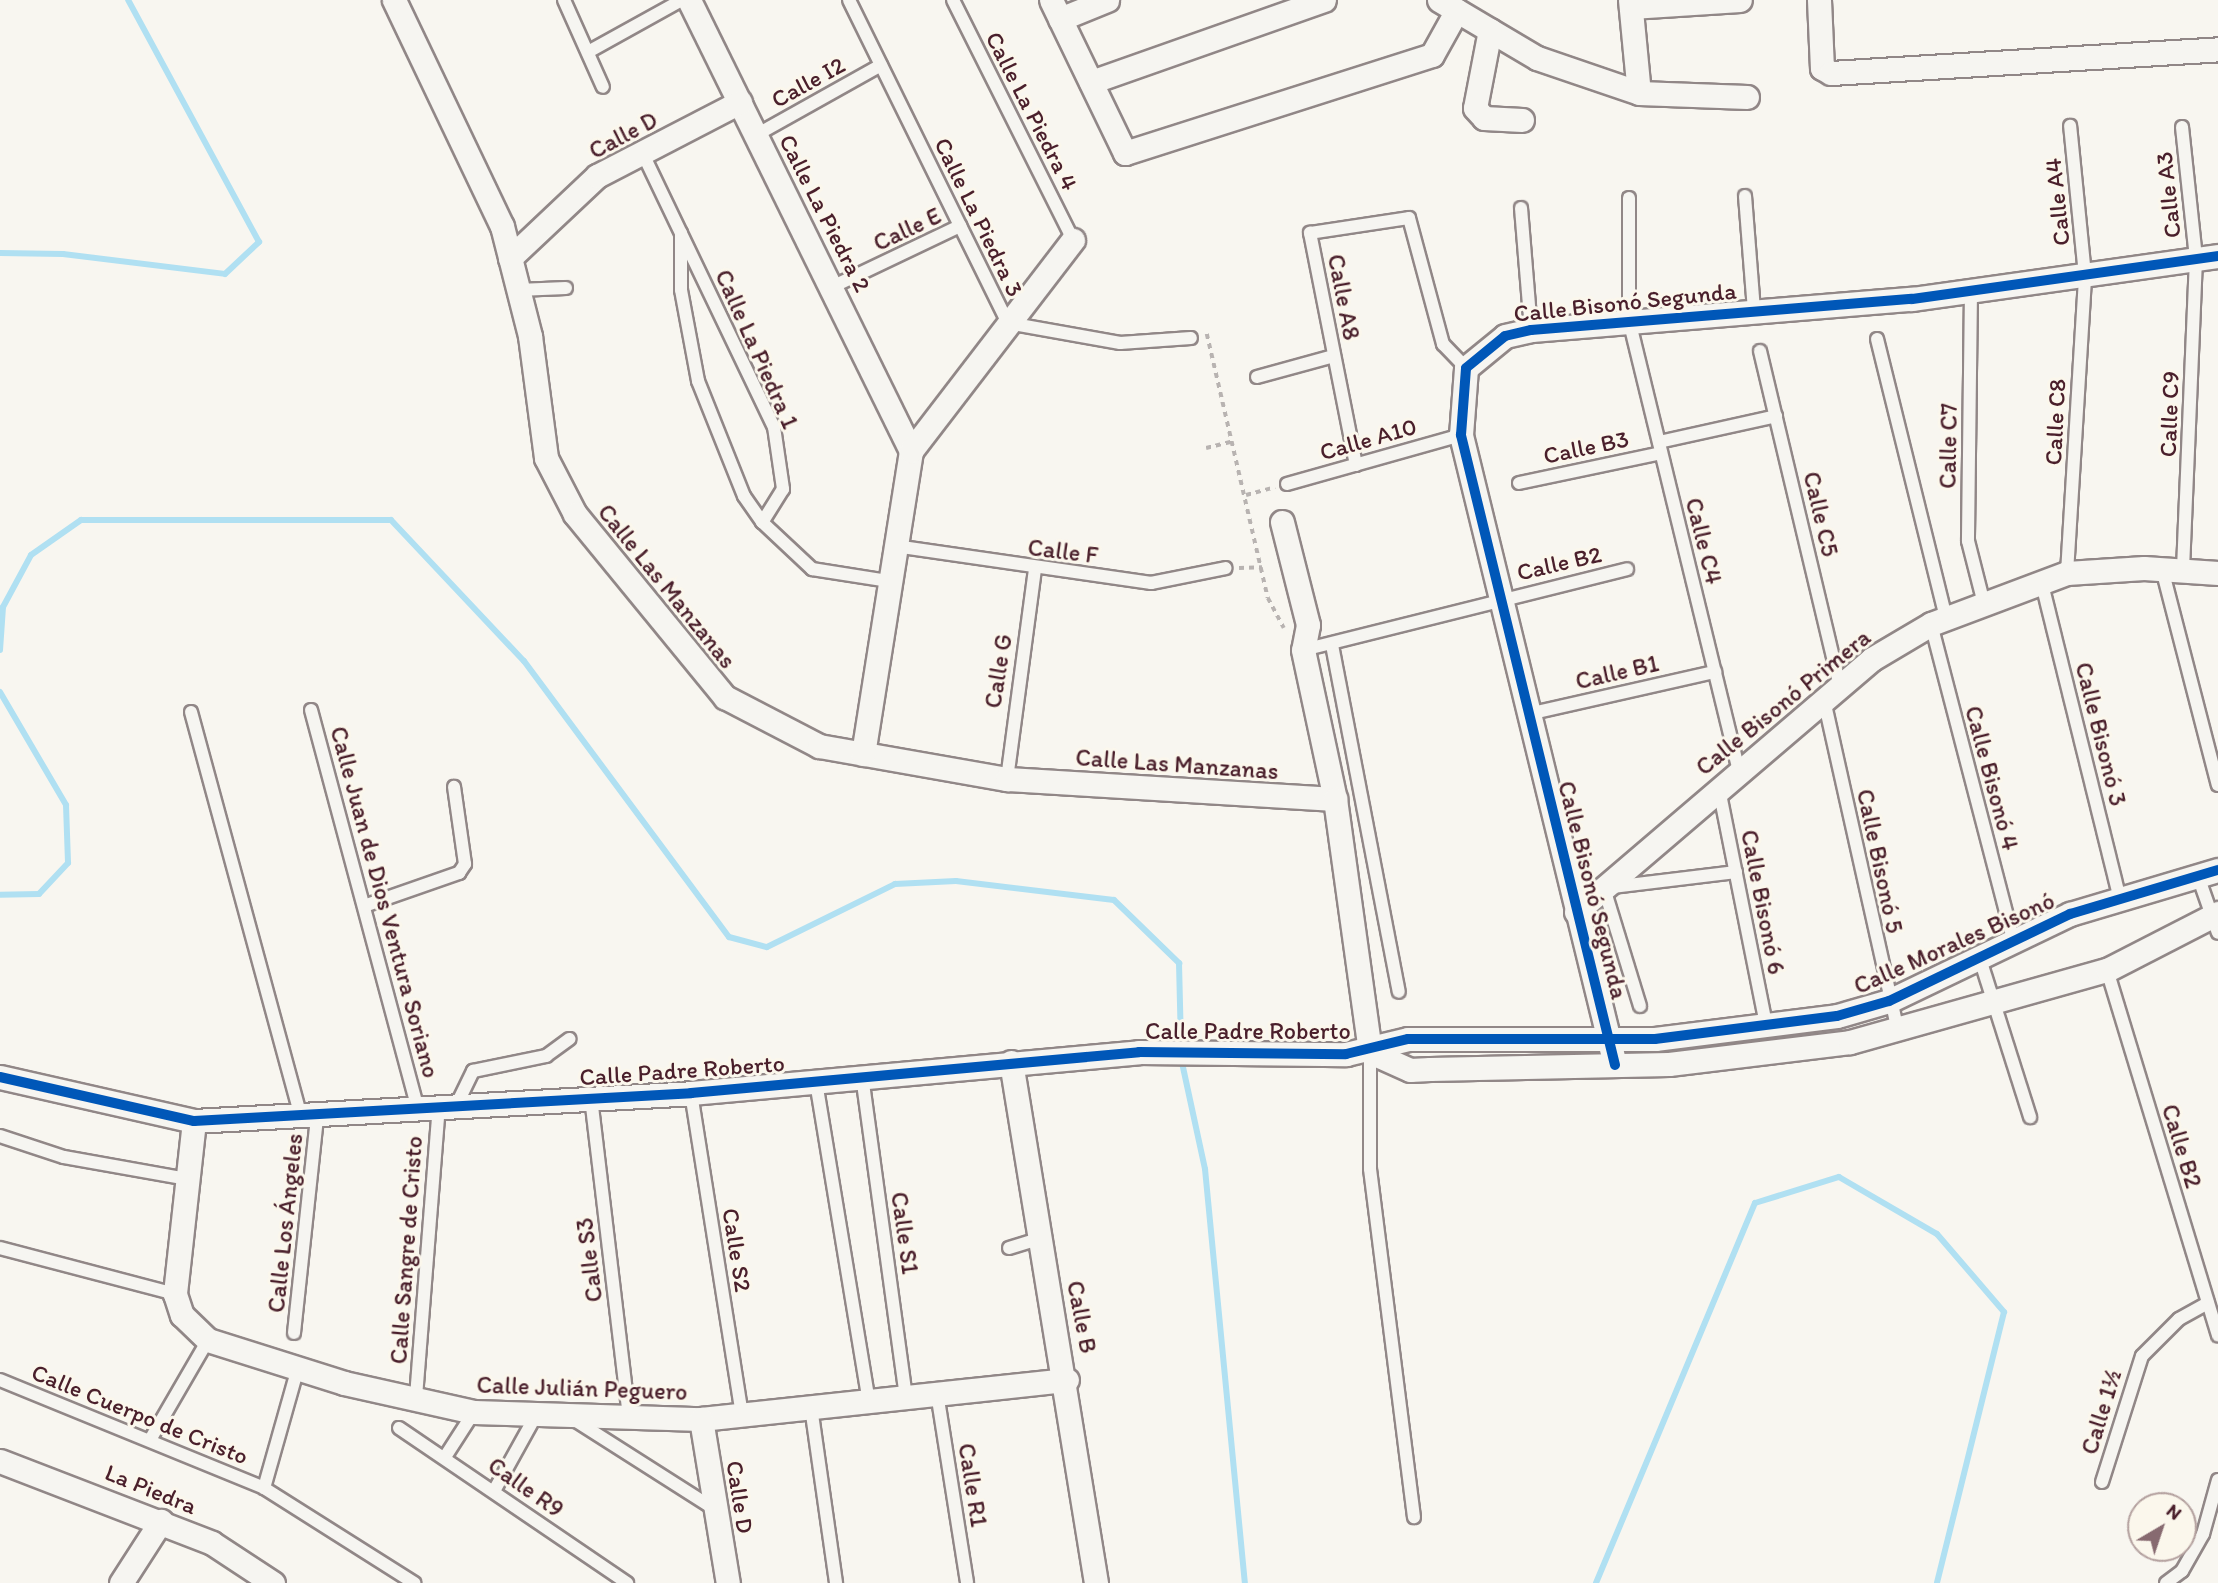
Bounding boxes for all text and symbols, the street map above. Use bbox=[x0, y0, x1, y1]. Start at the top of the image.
street label: Calle La Piedra 4 bbox=[980, 27, 1084, 195]
street label: Calle I2 bbox=[766, 50, 850, 114]
street label: Calle D bbox=[583, 105, 663, 165]
street label: Calle La Piedra 2 bbox=[773, 130, 877, 296]
street label: Calle La Piedra 3 bbox=[928, 133, 1030, 301]
street label: Calle A3 bbox=[2149, 150, 2187, 240]
street label: Calle A4 bbox=[2038, 157, 2076, 247]
street label: Calle E bbox=[868, 201, 946, 257]
street label: Calle A8 bbox=[1322, 252, 1366, 342]
street label: Calle La Piedra 1 bbox=[709, 265, 805, 433]
street label: Calle Bisonó Segunda bbox=[1513, 276, 1737, 328]
street label: Calle C9 bbox=[2153, 370, 2185, 458]
street label: Calle C8 bbox=[2038, 378, 2072, 466]
street label: Calle C7 bbox=[1933, 403, 1963, 489]
street label: Calle A10 bbox=[1316, 411, 1420, 467]
street label: Calle B3 bbox=[1541, 424, 1631, 470]
street label: Calle C5 bbox=[1797, 469, 1845, 559]
street label: Calle C4 bbox=[1679, 495, 1729, 587]
street label: Calle Las Manzanas bbox=[592, 498, 742, 674]
street label: Calle F bbox=[1026, 532, 1100, 570]
street label: Calle B2 bbox=[1514, 539, 1604, 587]
street label: Calle Bisonó Primera bbox=[1690, 623, 1876, 781]
street label: Calle G bbox=[978, 632, 1018, 710]
street label: Calle B1 bbox=[1572, 648, 1662, 696]
street label: Calle Bisonó 3 bbox=[2069, 659, 2133, 809]
street label: Calle Bisonó 4 bbox=[1959, 703, 2025, 853]
street label: Calle Juan de Dios Ventura Soriano bbox=[324, 724, 446, 1080]
street label: Calle Las Manzanas bbox=[1075, 743, 1279, 785]
street label: Calle Bisonó Segunda bbox=[1552, 779, 1634, 1001]
street label: Calle Bisonó 5 bbox=[1851, 787, 1909, 935]
street label: Calle Bisonó 6 bbox=[1735, 828, 1791, 976]
street label: Calle Morales Bisonó bbox=[1850, 886, 2058, 1000]
street label: Calle Padre Roberto bbox=[1146, 1017, 1350, 1045]
street label: Calle Padre Roberto bbox=[579, 1049, 785, 1091]
street label: Calle B2 bbox=[2156, 1100, 2208, 1192]
street label: Calle Los Ángeles bbox=[261, 1132, 309, 1314]
street label: Calle Sangre de Cristo bbox=[384, 1135, 428, 1365]
street label: Calle S1 bbox=[885, 1190, 925, 1276]
street label: Calle S2 bbox=[716, 1206, 758, 1294]
street label: Calle S3 bbox=[570, 1216, 608, 1304]
street label: Calle B bbox=[1061, 1278, 1103, 1356]
street label: Calle Cuerpo de Cristo bbox=[28, 1358, 252, 1470]
street label: Calle 1½ bbox=[2074, 1366, 2128, 1458]
street label: Calle Julián Peguero bbox=[477, 1370, 687, 1406]
street label: Calle R1 bbox=[952, 1441, 994, 1529]
street label: Calle R9 bbox=[483, 1451, 569, 1523]
street label: La Piedra bbox=[101, 1458, 201, 1520]
street label: Calle D bbox=[720, 1458, 760, 1536]
north arrow bbox=[2127, 1492, 2197, 1562]
text: N bbox=[2162, 1499, 2186, 1525]

